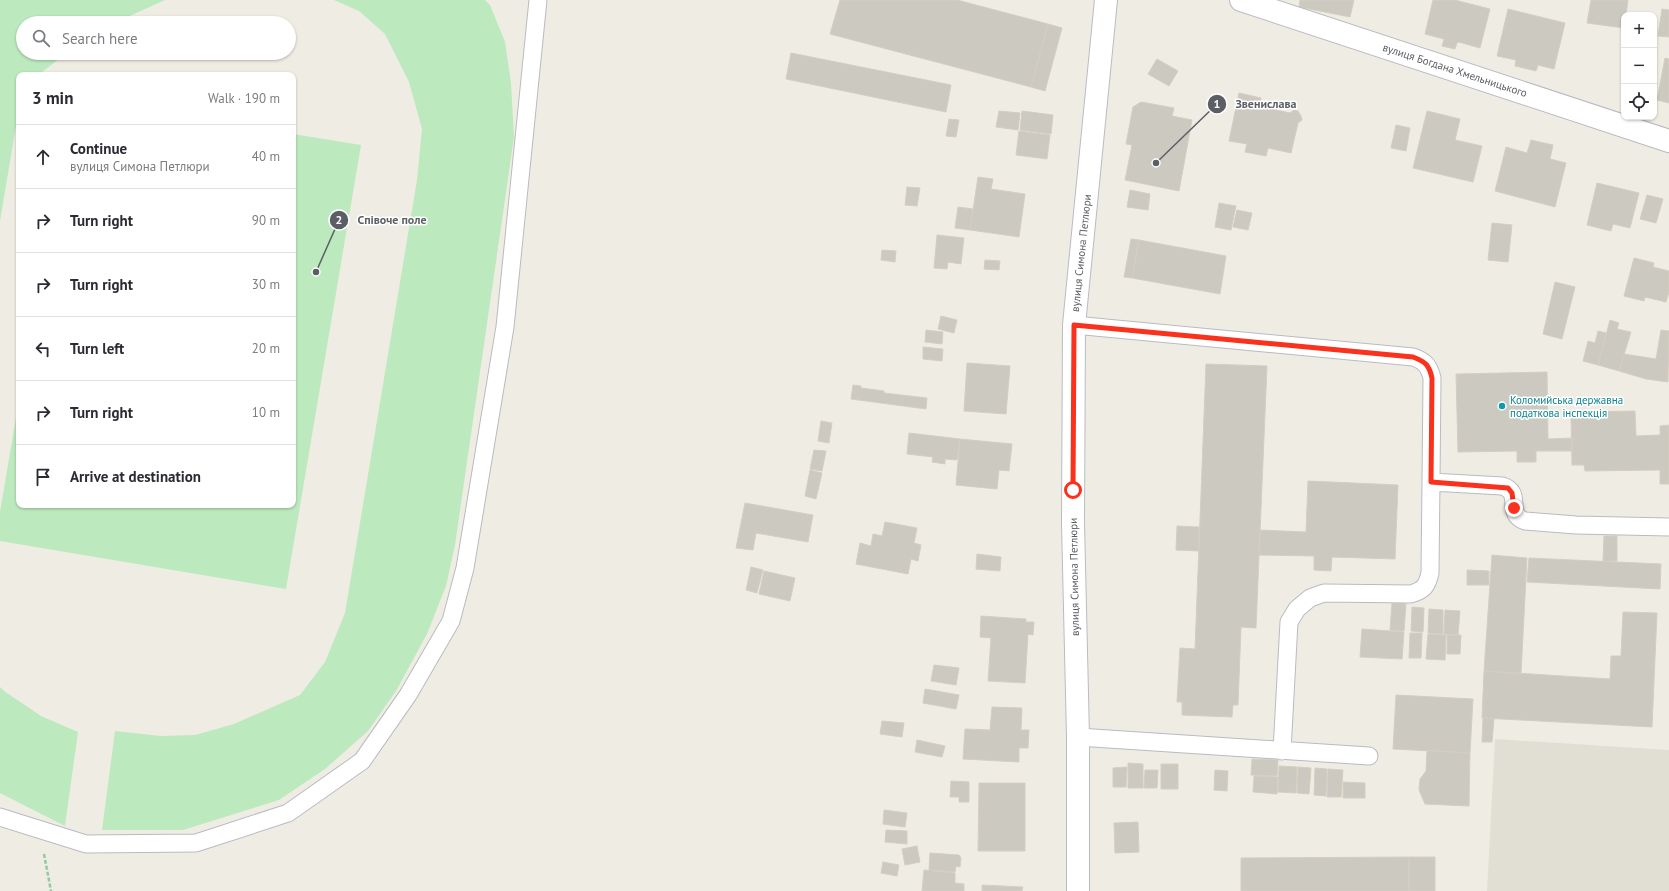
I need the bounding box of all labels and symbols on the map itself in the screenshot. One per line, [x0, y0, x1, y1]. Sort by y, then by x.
street label: вулиця Богдана Хмельницького [1381, 40, 1529, 100]
callout: Звенислава [1207, 92, 1304, 116]
text: 1 [1214, 96, 1220, 111]
text: Звенислава [1235, 96, 1297, 111]
street label: вулиця Симона Петлюри [1068, 193, 1094, 313]
callout: Співоче поле [329, 208, 434, 232]
text: 2 [336, 212, 342, 227]
text: Співоче поле [357, 212, 427, 227]
place label: Коломийська державна податкова інспекція [1510, 393, 1623, 420]
marker: Коломийська державна податкова інспекція [1497, 401, 1507, 411]
route start [1064, 481, 1082, 499]
route end [1505, 499, 1523, 517]
street label: вулиця Симона Петлюри [1066, 518, 1082, 636]

